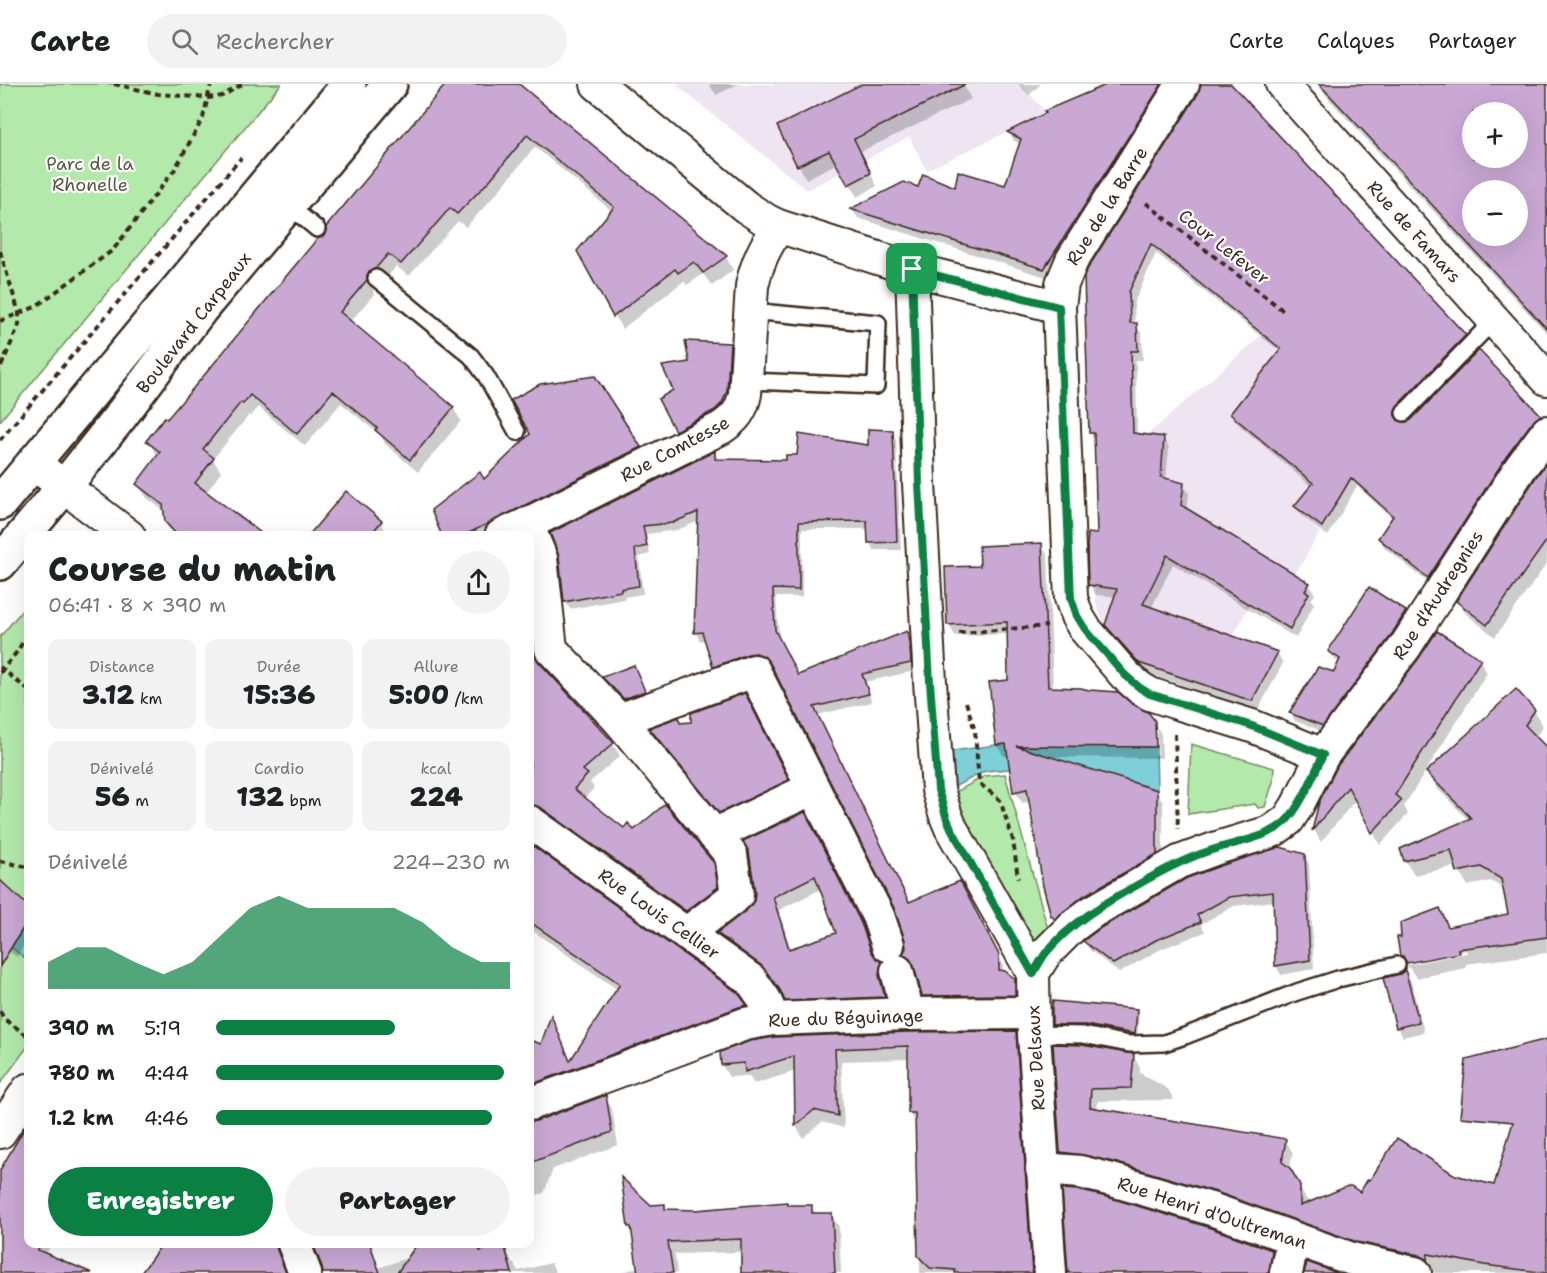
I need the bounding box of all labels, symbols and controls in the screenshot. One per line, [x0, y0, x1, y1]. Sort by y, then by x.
search box [147, 14, 567, 68]
text: Carte [30, 22, 111, 60]
icon: search [168, 25, 201, 58]
text: Rechercher [216, 27, 335, 56]
text: Carte [1229, 27, 1284, 55]
text: Calques [1317, 27, 1395, 55]
text: Partager [1428, 27, 1517, 55]
map controls [1462, 102, 1528, 246]
button: + [1462, 102, 1528, 168]
street label: Rue de la Barre [1061, 142, 1153, 270]
park label: Parc de la Rhonelle [46, 152, 134, 197]
street label: Rue de Famars [1362, 176, 1466, 288]
button: − [1462, 180, 1528, 246]
street label: Cour Lefever [1174, 204, 1274, 290]
pin [886, 243, 937, 294]
street label: Boulevard Carpeaux [131, 247, 257, 399]
icon: arrive [895, 252, 928, 285]
street label: Rue Comtesse [616, 410, 734, 488]
street label: Rue d'Audregnies [1387, 526, 1489, 664]
text: Course du matin [48, 547, 336, 592]
button: share [447, 551, 510, 614]
text: 06:41 · 8 × 390 m [48, 592, 226, 618]
text: Distance [89, 656, 155, 677]
text: Durée [257, 656, 301, 677]
text: Allure [413, 656, 459, 677]
text: 3.12 [82, 677, 134, 712]
text: 15:36 [243, 677, 315, 712]
text: 5:00 [389, 677, 449, 712]
text: km [134, 688, 162, 709]
text: /km [449, 688, 483, 709]
text: Dénivelé [90, 758, 154, 779]
text: Cardio [254, 758, 304, 779]
text: kcal [420, 758, 452, 779]
text: 56 [95, 779, 130, 814]
text: 132 [236, 779, 284, 814]
text: 224 [409, 779, 463, 814]
text: m [130, 790, 149, 811]
text: bpm [284, 790, 322, 811]
text: Dénivelé [48, 849, 128, 875]
text: 224–230 m [392, 849, 510, 875]
street label: Rue Louis Cellier [593, 863, 725, 965]
street label: Rue du Béguinage [768, 1003, 924, 1033]
street label: Rue Delsaux [1021, 1005, 1051, 1111]
text: 390 m [48, 1015, 114, 1041]
text: 5:19 [144, 1015, 181, 1041]
text: 780 m [48, 1060, 115, 1086]
text: 4:44 [144, 1060, 189, 1086]
text: 1.2 km [48, 1105, 114, 1131]
text: 4:46 [144, 1105, 189, 1131]
button: Enregistrer [48, 1167, 273, 1236]
button: Partager [285, 1167, 510, 1236]
street label: Rue Henri d'Oultreman [1114, 1171, 1310, 1255]

